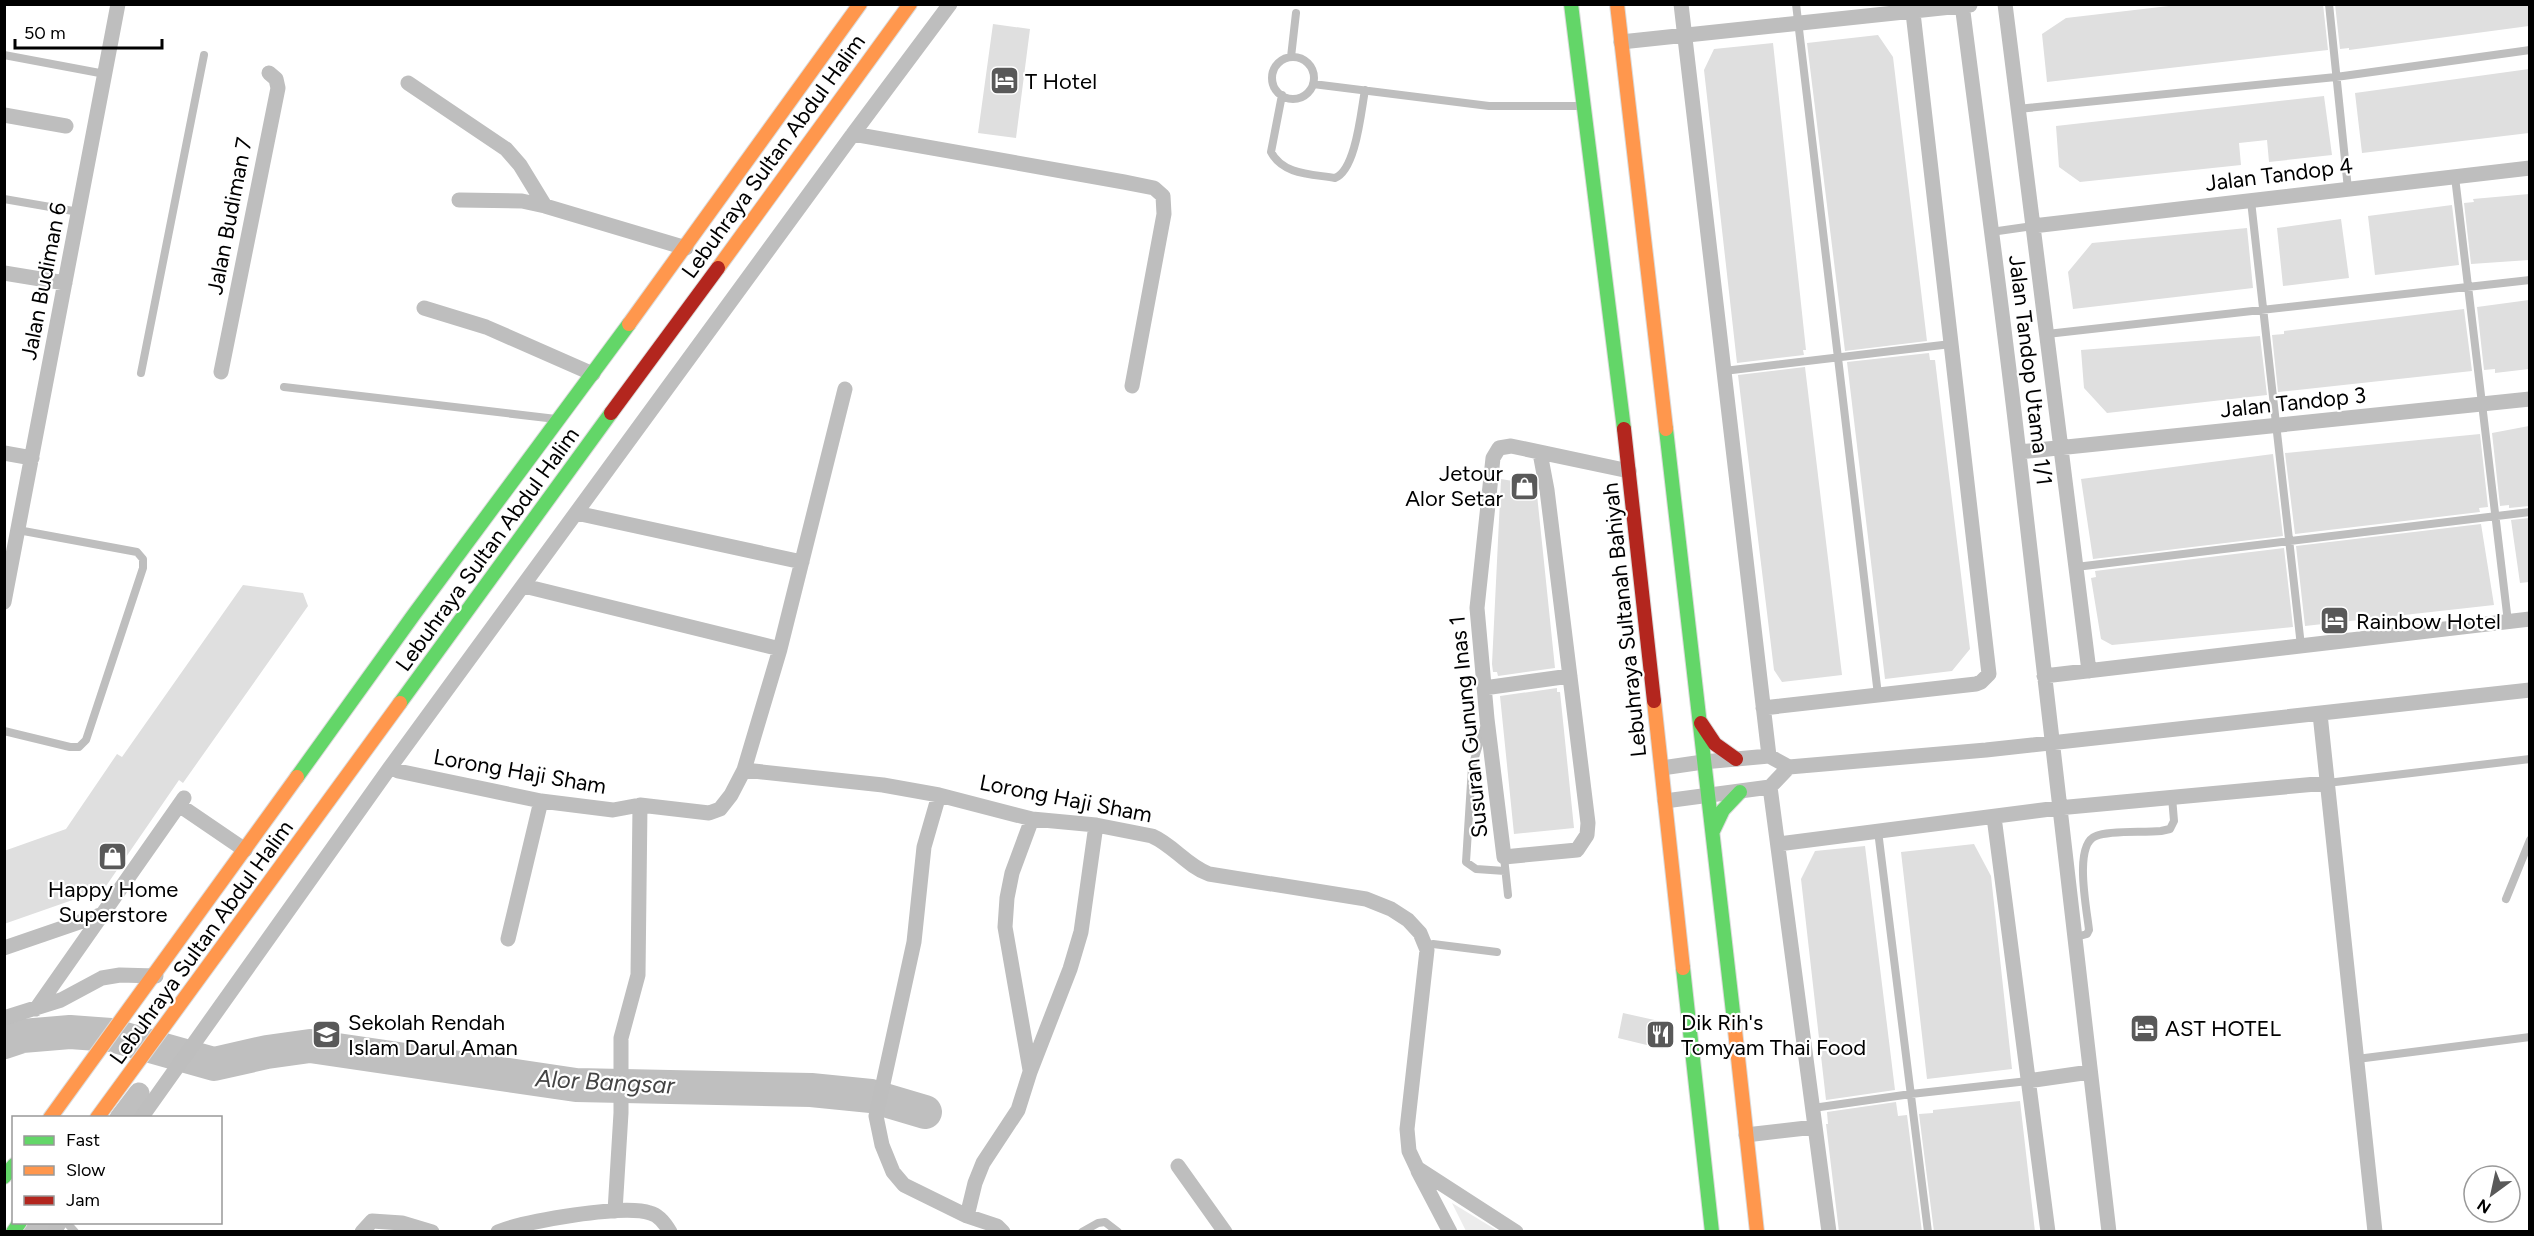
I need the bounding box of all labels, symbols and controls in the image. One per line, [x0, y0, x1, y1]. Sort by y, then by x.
scale bar [15, 12, 162, 50]
text: 50 m [24, 22, 66, 44]
street label: Lebuhraya Sultan Abdul Halim [676, 29, 871, 283]
hotel icon: T Hotel [988, 65, 1020, 97]
place label: T Hotel [1025, 68, 1097, 95]
street label: Jalan Budiman 7 [201, 135, 258, 297]
street label: Jalan Tandop 4 [2204, 152, 2354, 197]
street label: Jalan Budiman 6 [15, 200, 72, 362]
street label: Jalan Tandop Utama 1/1 [2003, 253, 2058, 487]
street label: Jalan Tandop 3 [2219, 381, 2367, 424]
street label: Lebuhraya Sultan Abdul Halim [390, 422, 585, 676]
place label: Jetour Alor Setar [1405, 460, 1504, 512]
shop icon: Jetour Alor Setar [1508, 470, 1540, 502]
street label: Lebuhraya Sultanah Bahiyah [1597, 482, 1652, 758]
hotel icon: Rainbow Hotel [2319, 605, 2351, 637]
place label: Rainbow Hotel [2356, 608, 2501, 635]
street label: Susuran Gunung Inas 1 [1443, 615, 1494, 839]
street label: Lorong Haji Sham [431, 743, 608, 800]
street label: Lorong Haji Sham [977, 769, 1154, 828]
street label: Lebuhraya Sultan Abdul Halim [104, 815, 299, 1069]
shop icon: Happy Home Superstore [97, 841, 129, 873]
place label: Happy Home Superstore [48, 876, 178, 928]
place label: Sekolah Rendah Islam Darul Aman [348, 1009, 518, 1061]
place label: Dik Rih's Tomyam Thai Food [1681, 1009, 1866, 1061]
hotel icon: AST HOTEL [2128, 1012, 2160, 1044]
place label: AST HOTEL [2165, 1015, 2282, 1042]
school or university icon: Sekolah Rendah Islam Darul Aman [311, 1019, 343, 1051]
restaurant icon: Dik Rih's Tomyam Thai Food [1644, 1019, 1676, 1051]
water label: Alor Bangsar [534, 1063, 676, 1100]
legend [12, 1116, 222, 1224]
text: Fast [66, 1129, 100, 1151]
text: Slow [66, 1159, 105, 1181]
north arrow [2462, 1164, 2522, 1224]
text: Jam [66, 1189, 100, 1211]
text: N [2474, 1195, 2494, 1217]

